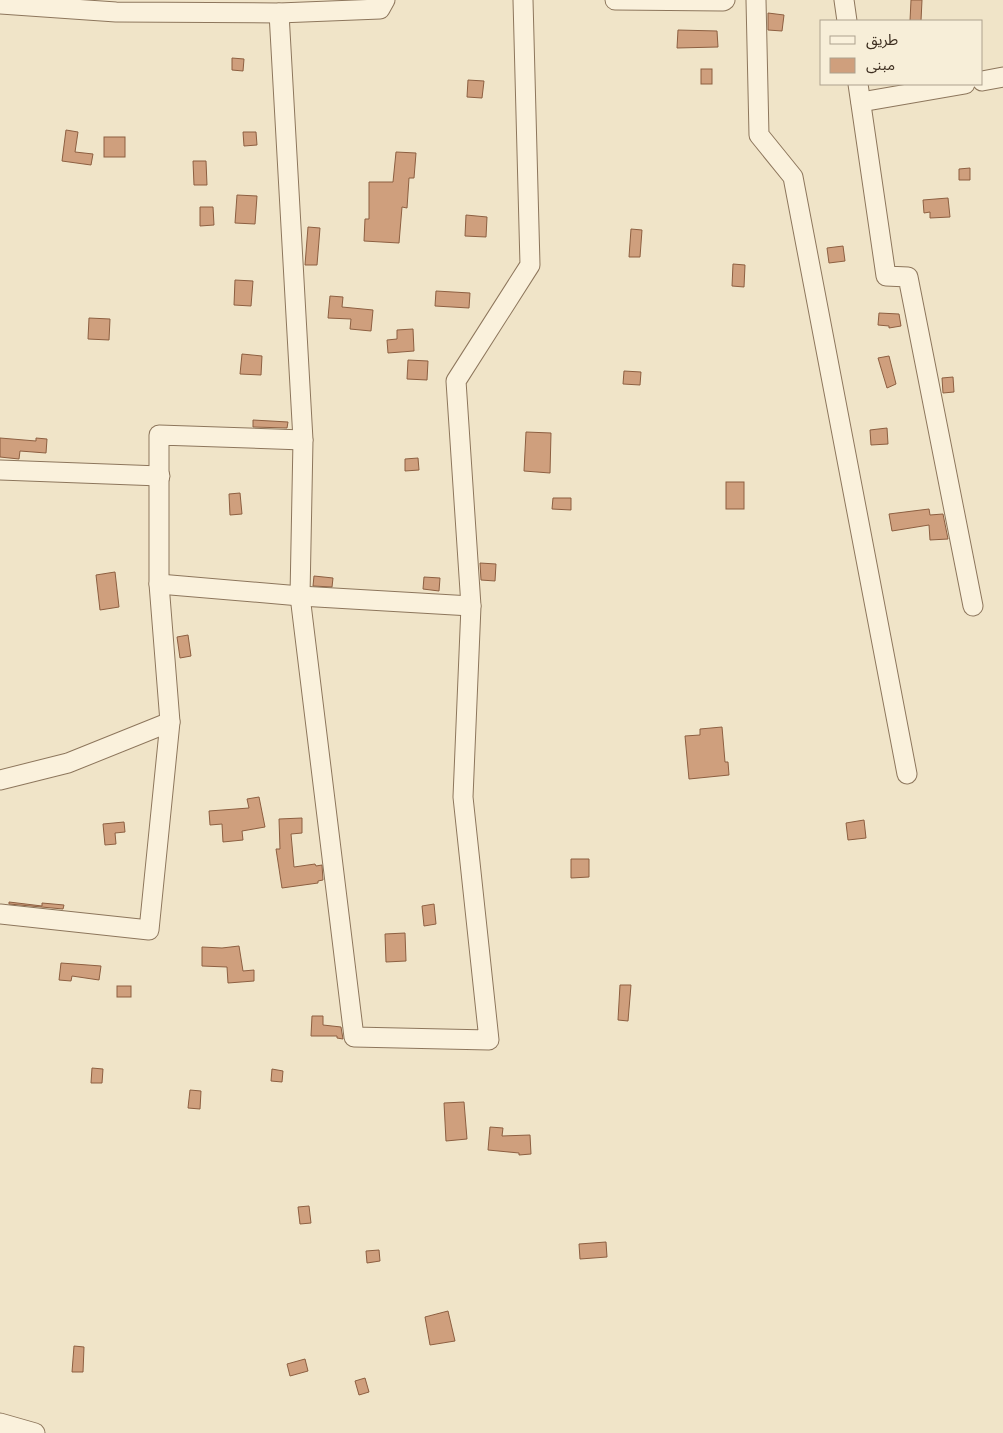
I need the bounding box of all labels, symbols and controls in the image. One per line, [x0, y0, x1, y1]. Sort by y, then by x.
legend [820, 20, 983, 85]
text: طريق [866, 32, 898, 50]
text: مبنى [866, 57, 895, 74]

